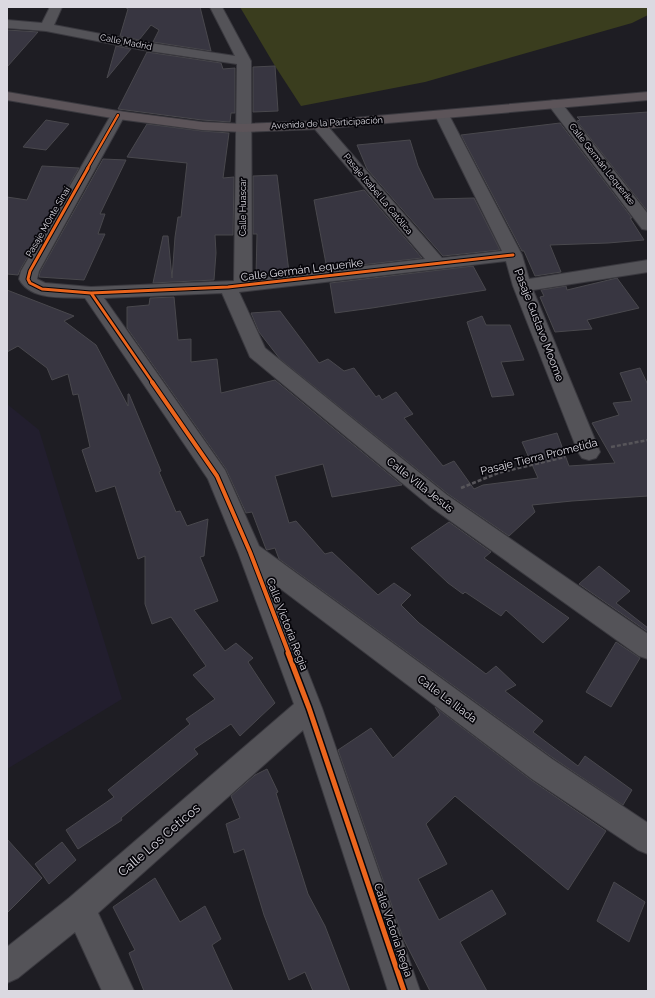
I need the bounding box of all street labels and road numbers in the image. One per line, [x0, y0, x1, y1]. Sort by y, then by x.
street label: Calle Madrid [99, 32, 153, 52]
street label: Avenida de la Participación [271, 115, 383, 131]
street label: Calle Germán Lequerike [567, 121, 637, 207]
street label: Pasaje Isabel La Católica [341, 152, 415, 236]
street label: Calle Huascar [238, 177, 248, 236]
street label: Pasaje MOnte Sinaí [24, 185, 72, 259]
street label: Calle Germán Lequerike [240, 256, 364, 284]
street label: Pasaje Gustavo Moome [512, 267, 567, 384]
street label: Pasaje Tierra Prometida [479, 436, 599, 478]
street label: Calle Villa Jesús [384, 455, 456, 515]
street label: Calle Victoria Regia [263, 576, 311, 672]
street label: Calle La Iliada [415, 672, 479, 726]
street label: Calle Los Ceticos [115, 800, 203, 880]
street label: Calle Victoria Regia [371, 881, 415, 979]

